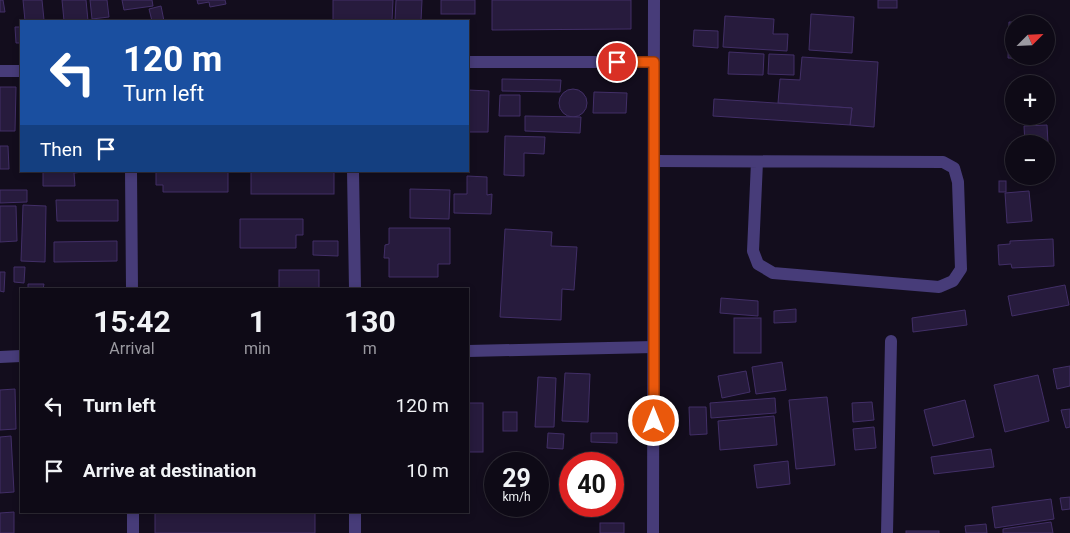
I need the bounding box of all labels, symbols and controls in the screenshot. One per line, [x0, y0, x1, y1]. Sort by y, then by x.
north arrow [1005, 15, 1055, 65]
map controls [1005, 15, 1055, 185]
text: 120 m [123, 39, 222, 80]
icon: left [40, 40, 105, 105]
pin [596, 41, 638, 83]
icon: arrive [603, 48, 631, 76]
button: + [1005, 75, 1055, 125]
text: Turn left [123, 81, 204, 106]
icon: arrive [92, 135, 120, 163]
button: − [1005, 135, 1055, 185]
text: Then [40, 138, 82, 161]
text: 15:42 [93, 304, 171, 339]
text: 1 [249, 304, 266, 339]
text: 130 [344, 304, 396, 339]
text: Arrival [109, 339, 155, 358]
text: min [244, 339, 271, 358]
text: m [363, 339, 377, 358]
icon: left [40, 392, 68, 420]
text: Turn left [83, 394, 156, 417]
text: 120 m [396, 394, 449, 417]
position arrow [627, 394, 679, 446]
speed limit sign: 40 [559, 452, 624, 517]
icon: arrive [40, 457, 68, 485]
text: Arrive at destination [83, 459, 256, 482]
text: 10 m [406, 459, 449, 482]
text: 29 [502, 464, 531, 493]
text: km/h [502, 490, 531, 504]

